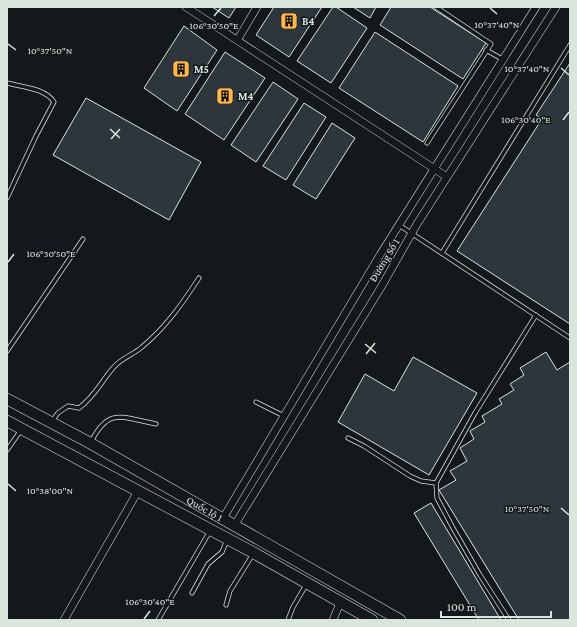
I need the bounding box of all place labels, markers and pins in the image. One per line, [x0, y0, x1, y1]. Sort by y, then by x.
building icon: B4 [279, 11, 299, 31]
place label: B4 [302, 15, 314, 27]
building icon: M5 [171, 59, 191, 79]
place label: M5 [194, 63, 209, 75]
building icon: M4 [215, 86, 235, 106]
place label: M4 [238, 90, 254, 102]

